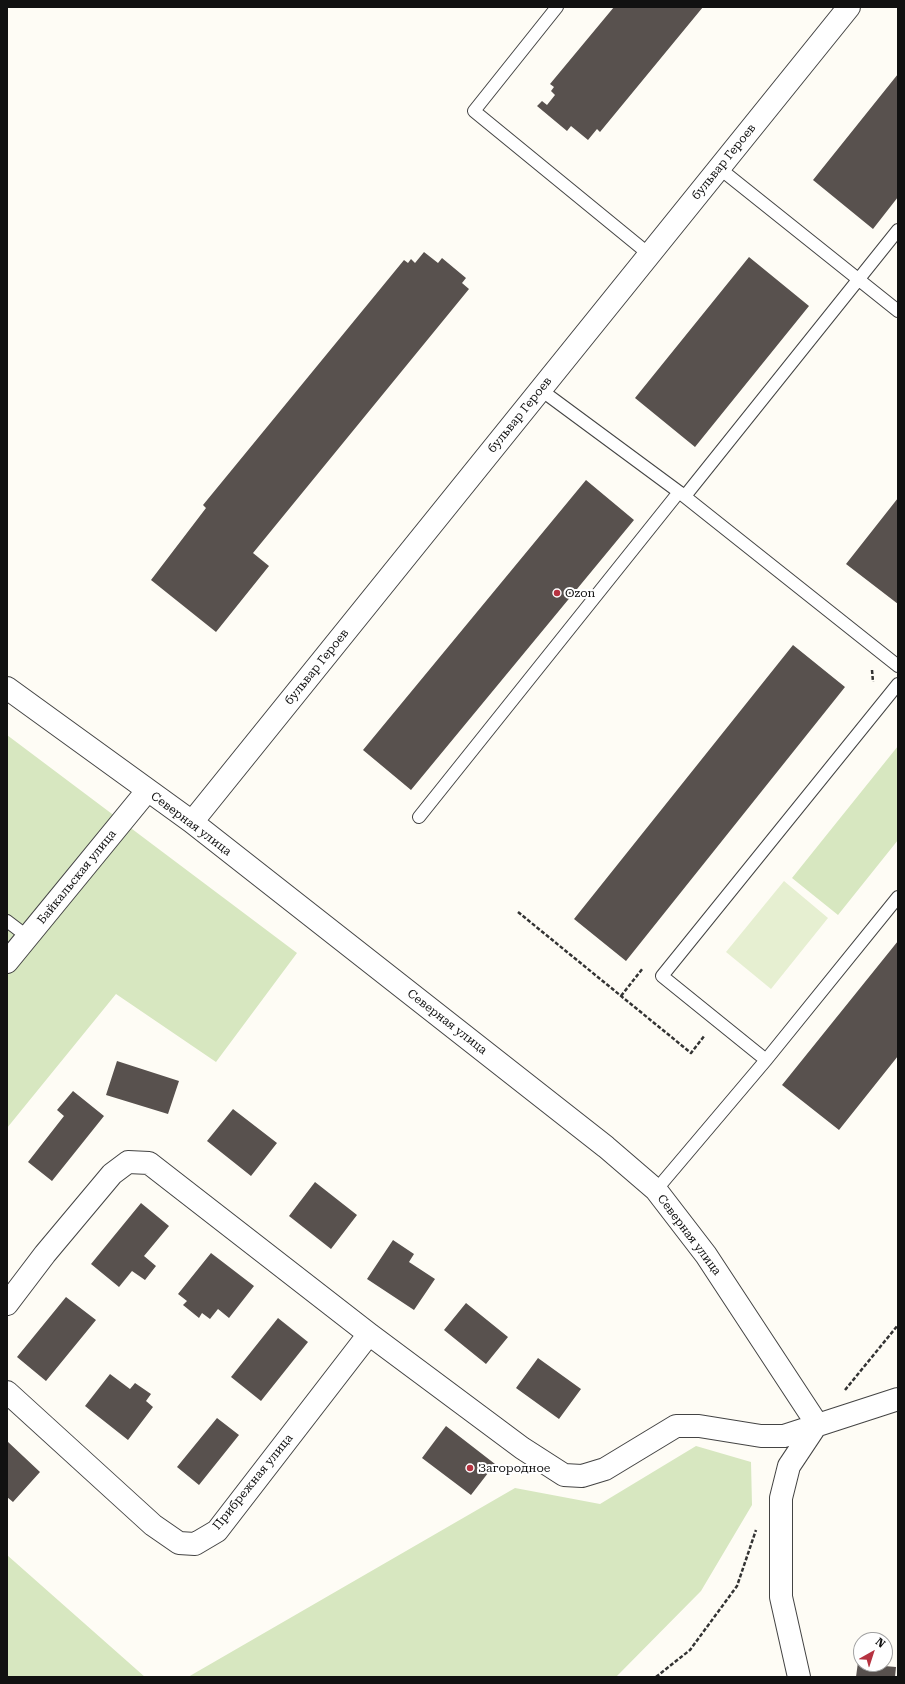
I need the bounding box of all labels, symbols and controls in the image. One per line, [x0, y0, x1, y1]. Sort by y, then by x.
street label: бульвар Героев [689, 121, 759, 203]
street label: бульвар Героев [485, 374, 555, 456]
place label: Ozon [565, 586, 595, 600]
marker: Ozon [552, 588, 562, 598]
street label: бульвар Героев [282, 626, 352, 708]
street label: Северная улица [148, 789, 234, 859]
street label: Байкальская улица [35, 827, 119, 927]
street label: Северная улица [404, 986, 490, 1058]
street label: Северная улица [654, 1192, 724, 1278]
street label: Прибрежная улица [210, 1431, 296, 1533]
place label: Загородное [478, 1461, 550, 1475]
marker: Загородное [465, 1463, 475, 1473]
north arrow [853, 1632, 893, 1672]
text: N [873, 1635, 888, 1651]

